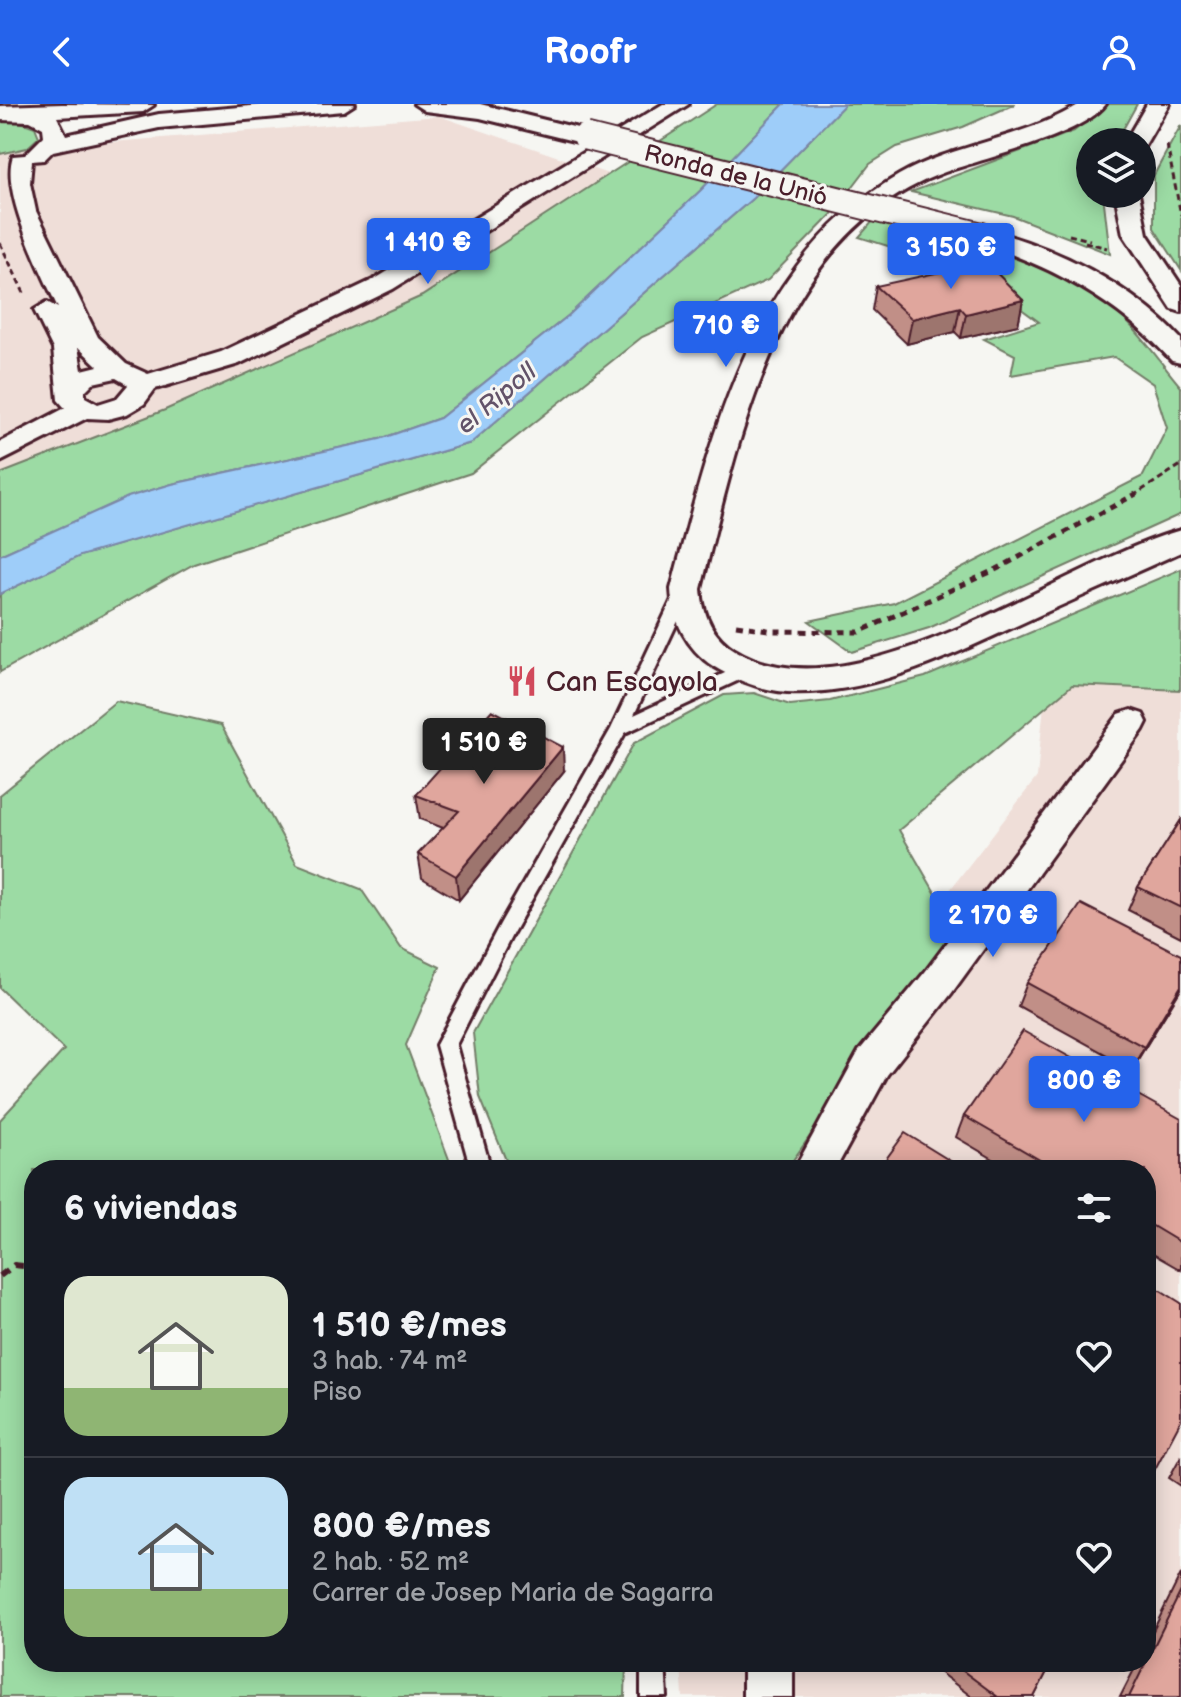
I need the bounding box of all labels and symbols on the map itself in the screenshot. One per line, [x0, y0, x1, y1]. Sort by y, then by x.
street label: Ronda de la Unió [641, 139, 831, 212]
pin: 1 410 € [354, 218, 502, 286]
pin: 3 150 € [877, 223, 1025, 291]
pin: 710 € [670, 301, 782, 369]
water label: el Ripoll [451, 356, 544, 441]
restaurant icon: Can Escayola [505, 664, 539, 698]
place label: Can Escayola [546, 666, 718, 699]
pin: 1 510 € [410, 718, 558, 786]
pin: 2 170 € [919, 891, 1067, 959]
pin: 800 € [1028, 1056, 1140, 1124]

